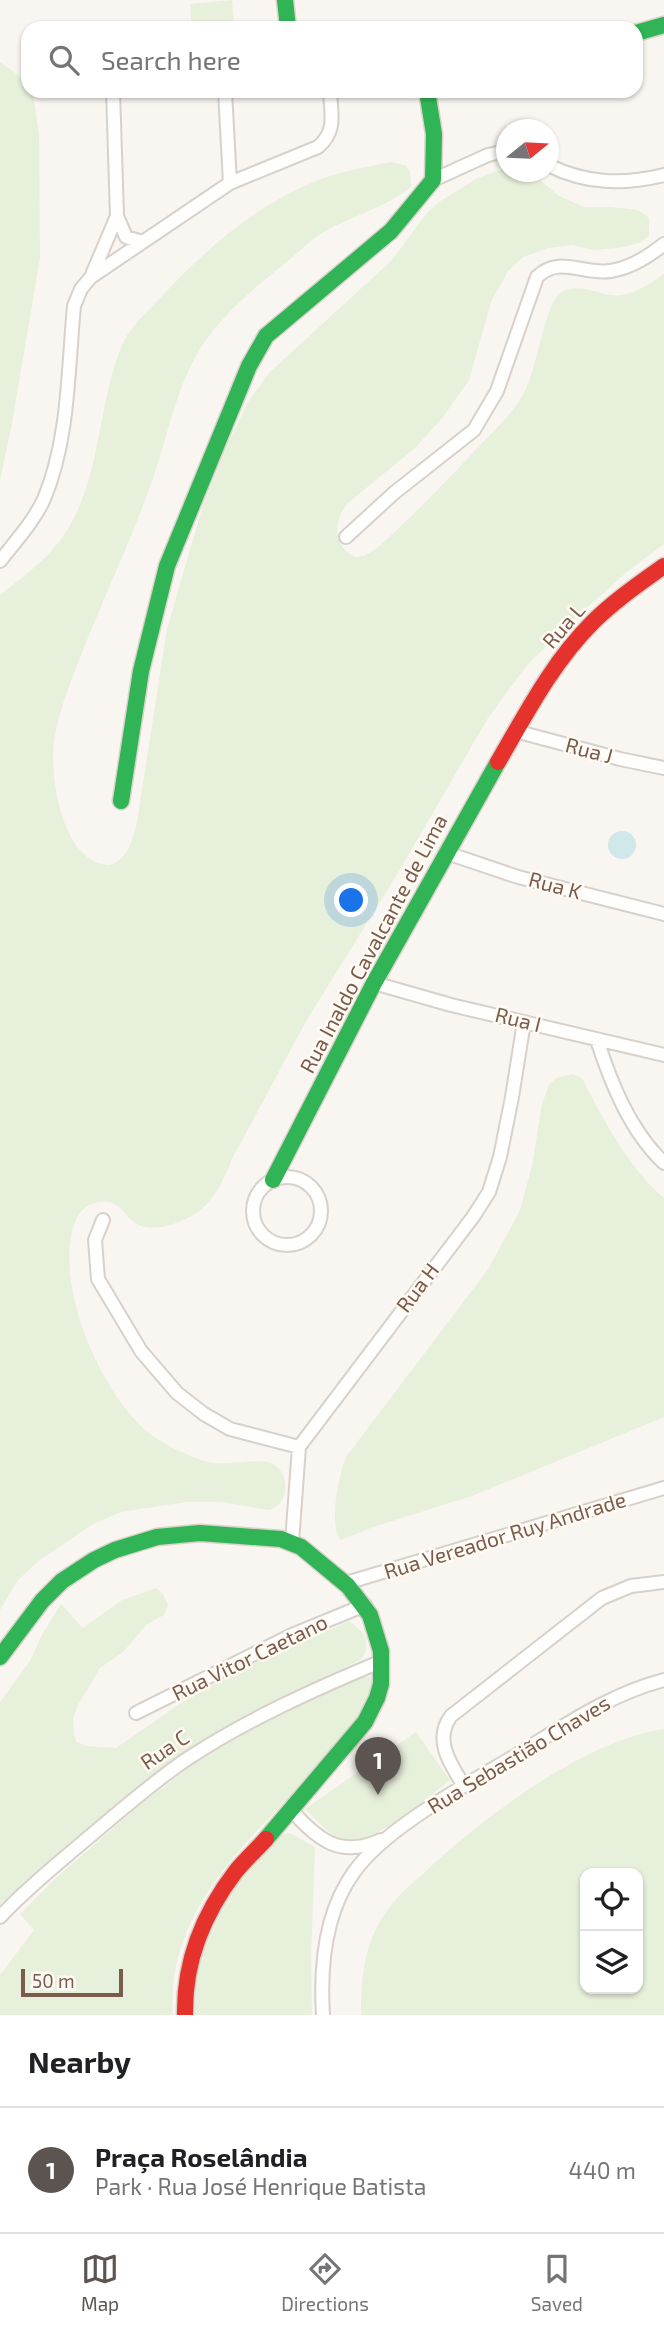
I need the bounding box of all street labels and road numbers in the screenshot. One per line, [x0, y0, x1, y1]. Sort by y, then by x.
street label: Rua L [536, 597, 589, 653]
street label: Rua J [563, 731, 616, 768]
street label: Rua Inaldo Cavalcante de Lima [294, 810, 452, 1077]
street label: Rua K [526, 866, 585, 904]
street label: Rua I [493, 1001, 544, 1036]
street label: Rua H [390, 1258, 443, 1317]
street label: Rua Vereador Ruy Andrade [380, 1486, 629, 1583]
street label: Rua Vitor Caetano [168, 1608, 331, 1705]
street label: Rua Sebastião Chaves [422, 1689, 614, 1818]
street label: Rua C [135, 1724, 193, 1774]

